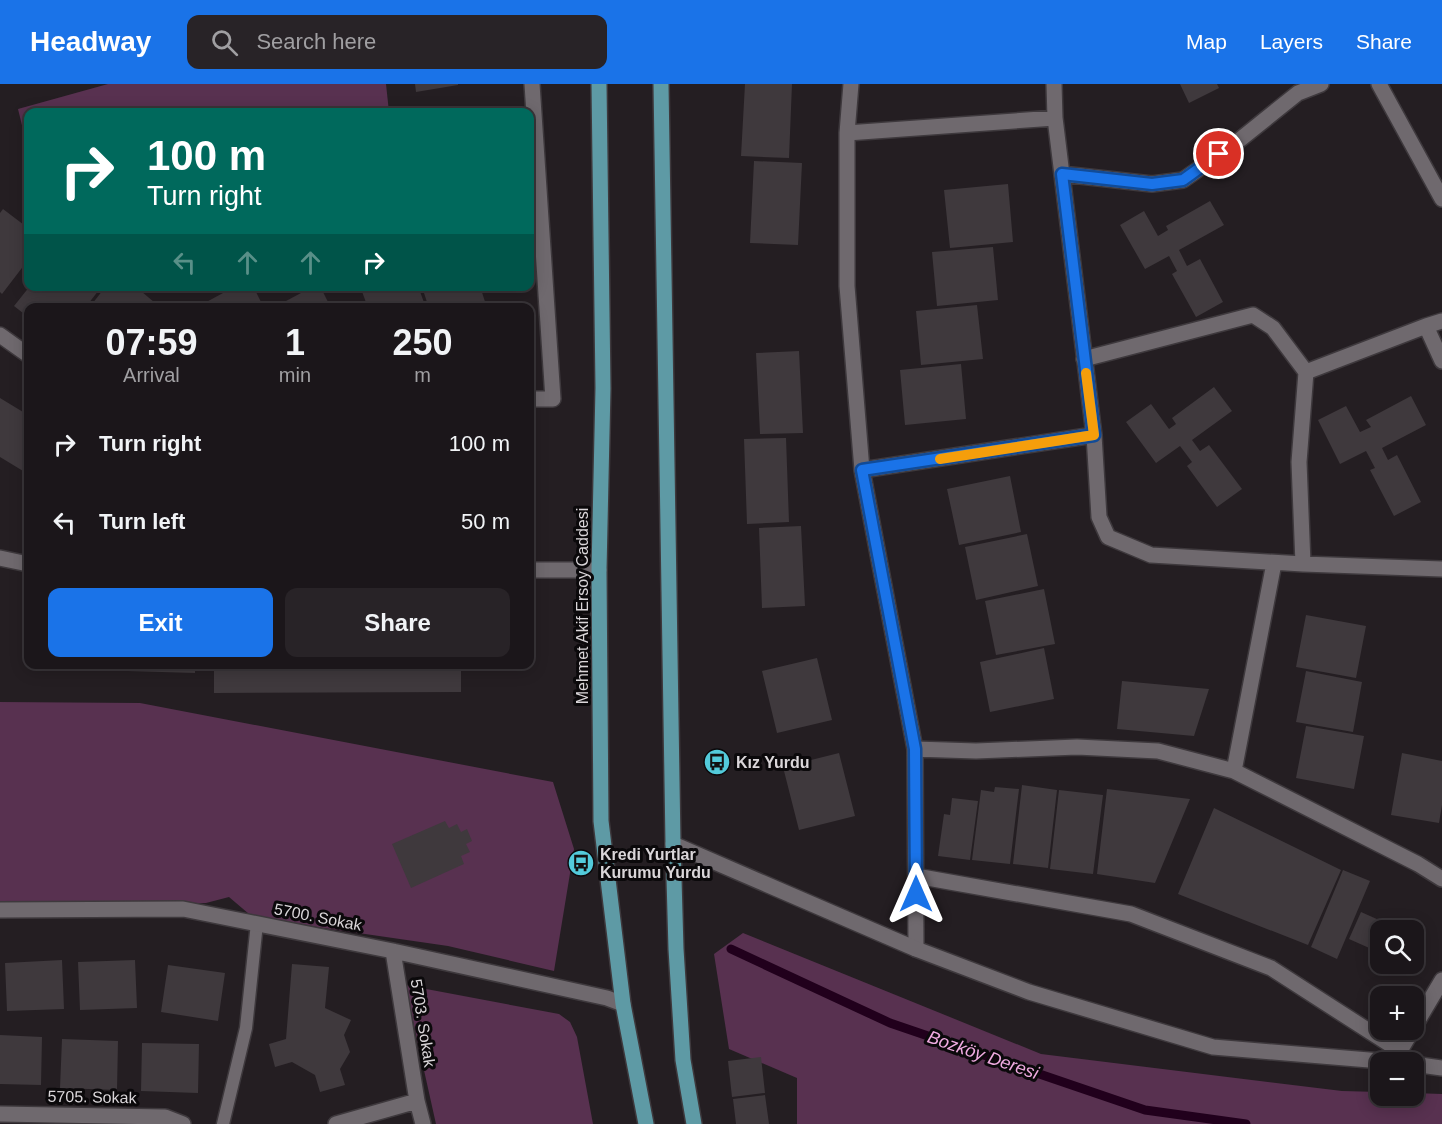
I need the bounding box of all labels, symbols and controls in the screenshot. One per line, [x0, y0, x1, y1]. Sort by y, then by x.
search box [187, 15, 607, 69]
text: Headway [30, 26, 151, 57]
icon: search [208, 26, 241, 59]
text: Search here [256, 29, 376, 54]
text: Map [1186, 30, 1227, 53]
text: Layers [1260, 30, 1323, 53]
text: Share [1356, 30, 1412, 53]
pin [1193, 128, 1244, 179]
icon: right [48, 132, 126, 210]
text: 100 m [147, 132, 266, 179]
icon: arrive [1202, 137, 1235, 170]
text: Turn right [147, 181, 262, 211]
icon: left [168, 246, 201, 279]
icon: ahead [231, 246, 264, 279]
icon: ahead [294, 246, 327, 279]
icon: right [357, 246, 390, 279]
text: 07:59 [105, 322, 197, 363]
text: 1 [285, 322, 305, 363]
text: 250 [392, 322, 453, 363]
text: Arrival [123, 364, 180, 386]
text: min [279, 364, 311, 386]
text: m [414, 364, 431, 386]
icon: right [48, 428, 81, 461]
text: Turn right [99, 431, 201, 456]
text: 100 m [449, 431, 510, 456]
icon: left [48, 506, 81, 539]
street label: Mehmet Akif Ersoy Caddesi [574, 508, 591, 704]
text: Turn left [99, 509, 185, 534]
text: 50 m [461, 509, 510, 534]
button: Exit [48, 588, 273, 657]
button: Share [285, 588, 510, 657]
bus stop icon: Kız Yurdu [702, 747, 732, 777]
place label: Kız Yurdu [736, 754, 810, 771]
place label: Kredi Yurtlar Kurumu Yurdu [600, 846, 711, 881]
bus stop icon: Kredi Yurtlar Kurumu Yurdu [566, 848, 596, 878]
position arrow [884, 862, 948, 926]
street label: 5700. Sokak [273, 900, 364, 934]
map controls [1370, 920, 1424, 1106]
button: search [1370, 920, 1424, 974]
street label: 5703. Sokak [408, 978, 439, 1069]
button: + [1370, 986, 1424, 1040]
water label: Bozköy Deresi [925, 1027, 1042, 1084]
button: − [1370, 1052, 1424, 1106]
street label: 5705. Sokak [47, 1088, 138, 1106]

